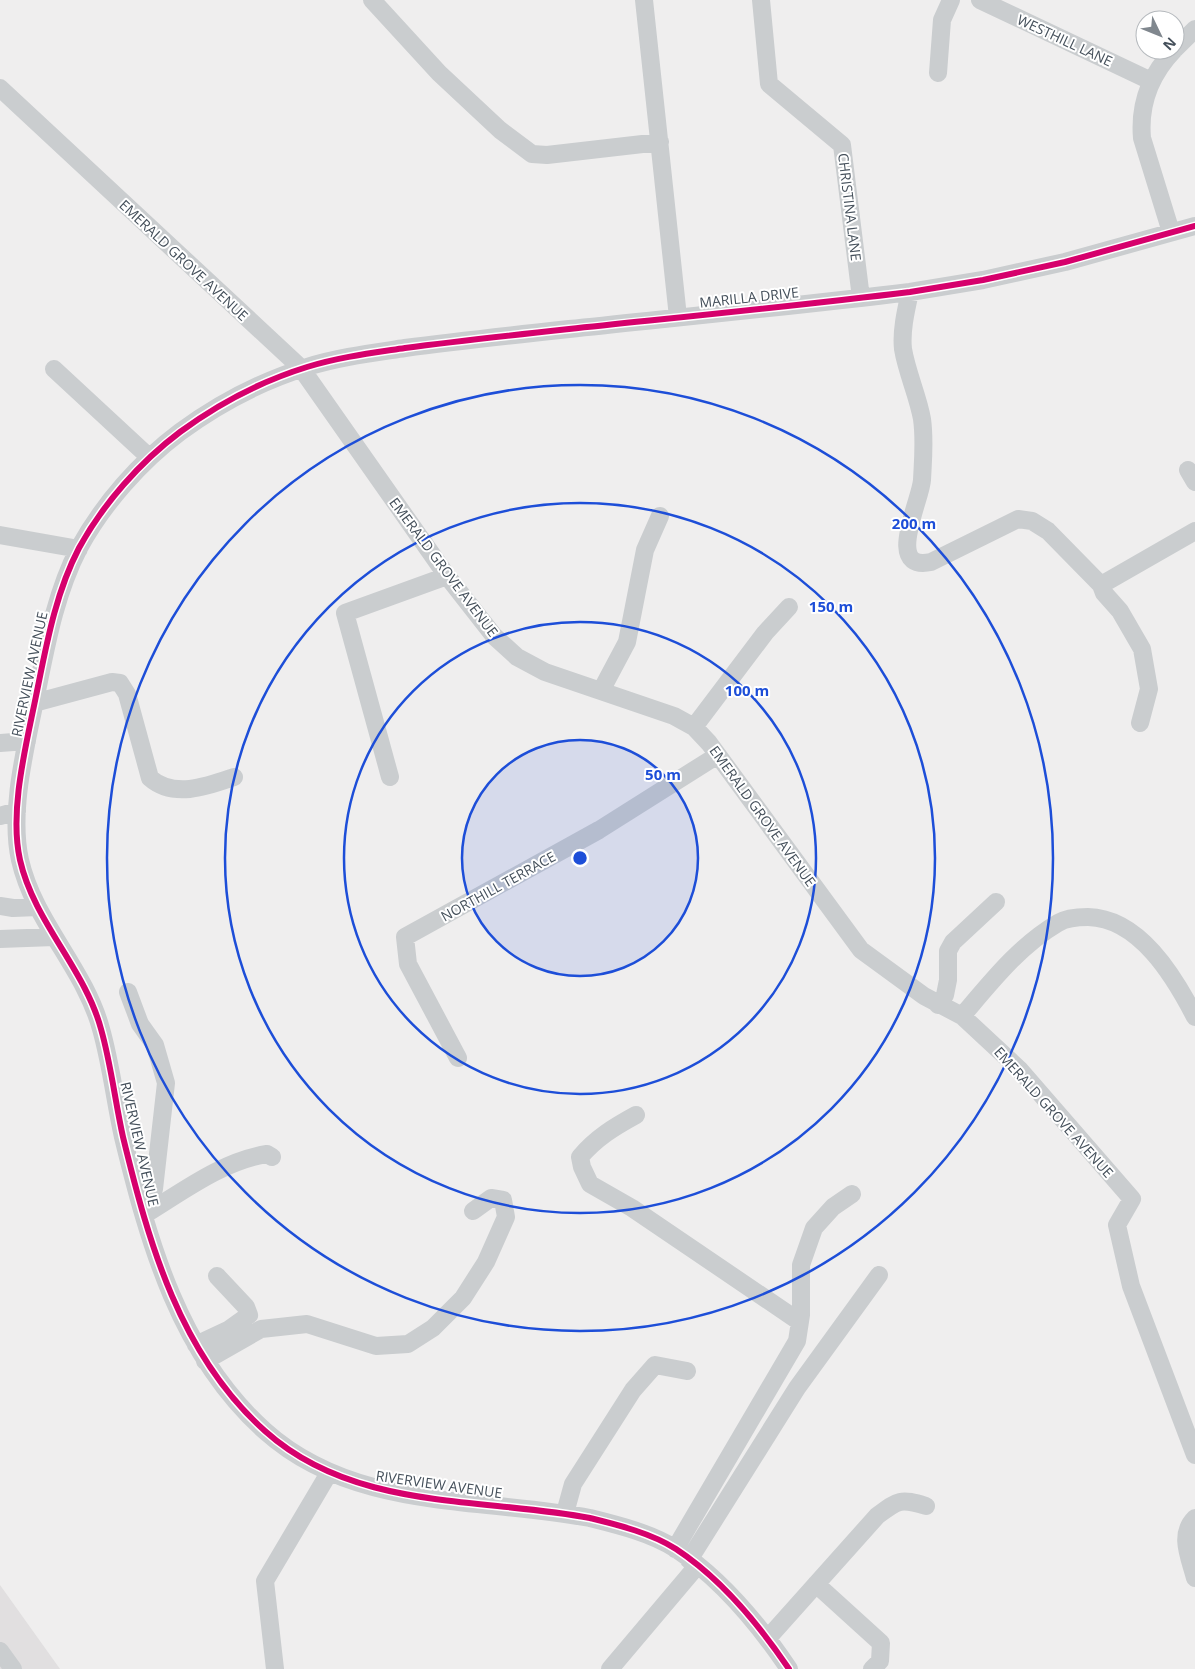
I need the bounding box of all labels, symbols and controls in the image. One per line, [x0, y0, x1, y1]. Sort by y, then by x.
street label: WESTHILL LANE [1014, 10, 1116, 70]
north arrow [1135, 10, 1185, 60]
text: N [1159, 34, 1181, 55]
street label: CHRISTINA LANE [834, 152, 866, 262]
street label: EMERALD GROVE AVENUE [115, 195, 253, 325]
street label: MARILLA DRIVE [698, 282, 800, 312]
street label: EMERALD GROVE AVENUE [385, 494, 503, 640]
text: 200 m [892, 513, 936, 533]
text: 150 m [809, 596, 853, 616]
street label: RIVERVIEW AVENUE [6, 610, 52, 738]
text: 100 m [725, 680, 769, 700]
street label: EMERALD GROVE AVENUE [705, 742, 821, 890]
text: 50 m [645, 764, 681, 784]
street label: NORTHILL TERRACE [437, 847, 559, 925]
centre of rings [571, 849, 589, 867]
street label: EMERALD GROVE AVENUE [990, 1043, 1118, 1181]
street label: RIVERVIEW AVENUE [116, 1080, 164, 1208]
street label: RIVERVIEW AVENUE [375, 1466, 503, 1502]

